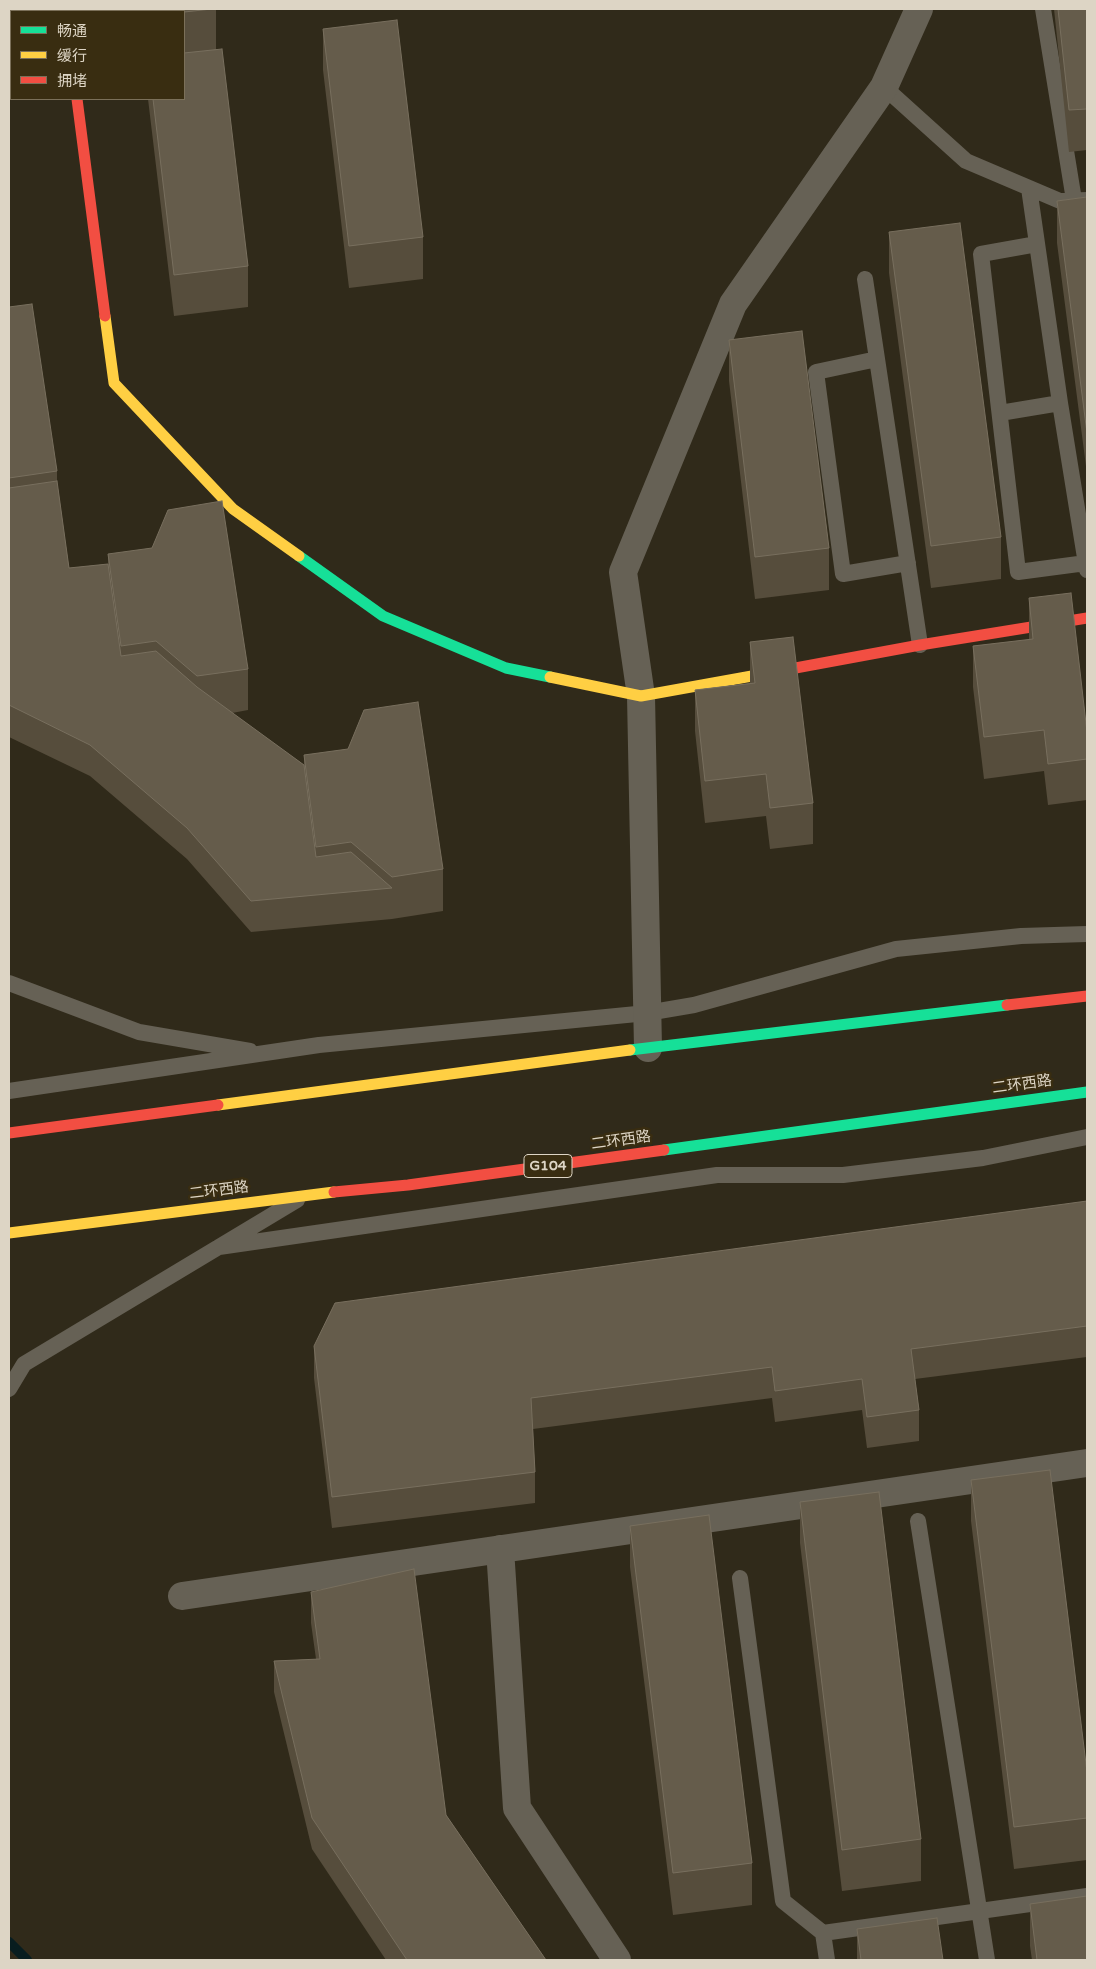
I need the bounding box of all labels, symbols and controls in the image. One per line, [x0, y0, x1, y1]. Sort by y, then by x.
legend [10, 10, 185, 100]
text: 畅通 [57, 22, 87, 40]
text: 缓行 [57, 47, 87, 65]
text: 拥堵 [57, 72, 87, 90]
street label: 二环西路 [991, 1072, 1053, 1098]
street label: 二环西路 [590, 1128, 652, 1154]
road number: G104 [524, 1154, 572, 1178]
street label: 二环西路 [188, 1178, 250, 1204]

